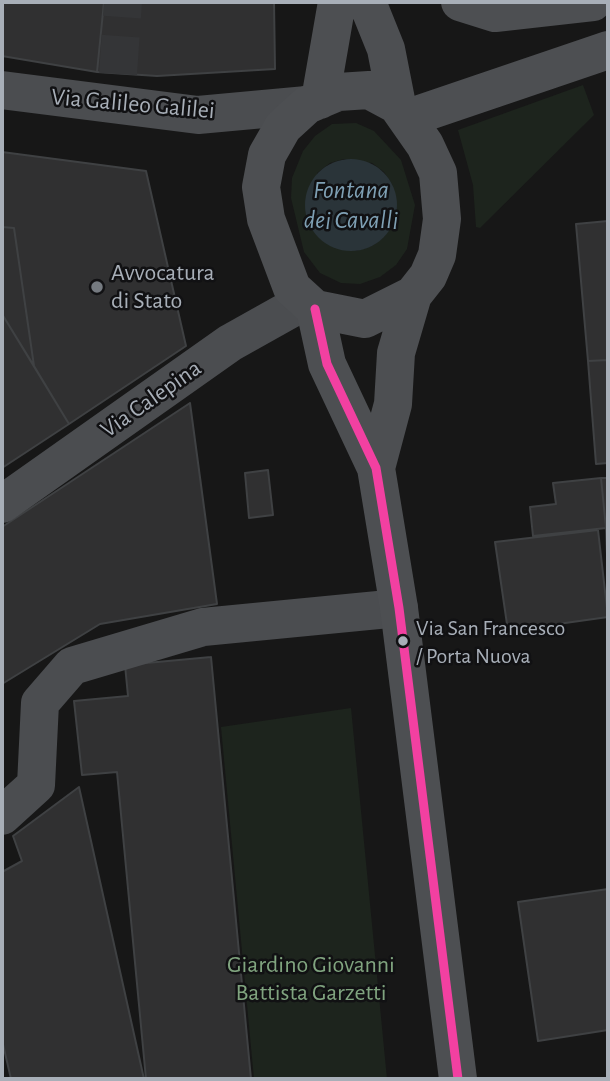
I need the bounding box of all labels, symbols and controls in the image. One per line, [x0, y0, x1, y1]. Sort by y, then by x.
street label: Via Galileo Galilei [50, 83, 216, 125]
water label: Fontana dei Cavalli [304, 174, 398, 235]
place label: Avvocatura di Stato [111, 259, 215, 315]
marker: Avvocatura di Stato [89, 279, 105, 295]
street label: Via Calepina [95, 354, 207, 444]
place label: Via San Francesco / Porta Nuova [416, 615, 565, 666]
marker: Via San Francesco / Porta Nuova [396, 634, 410, 648]
park label: Giardino Giovanni Battista Garzetti [227, 951, 395, 1007]

